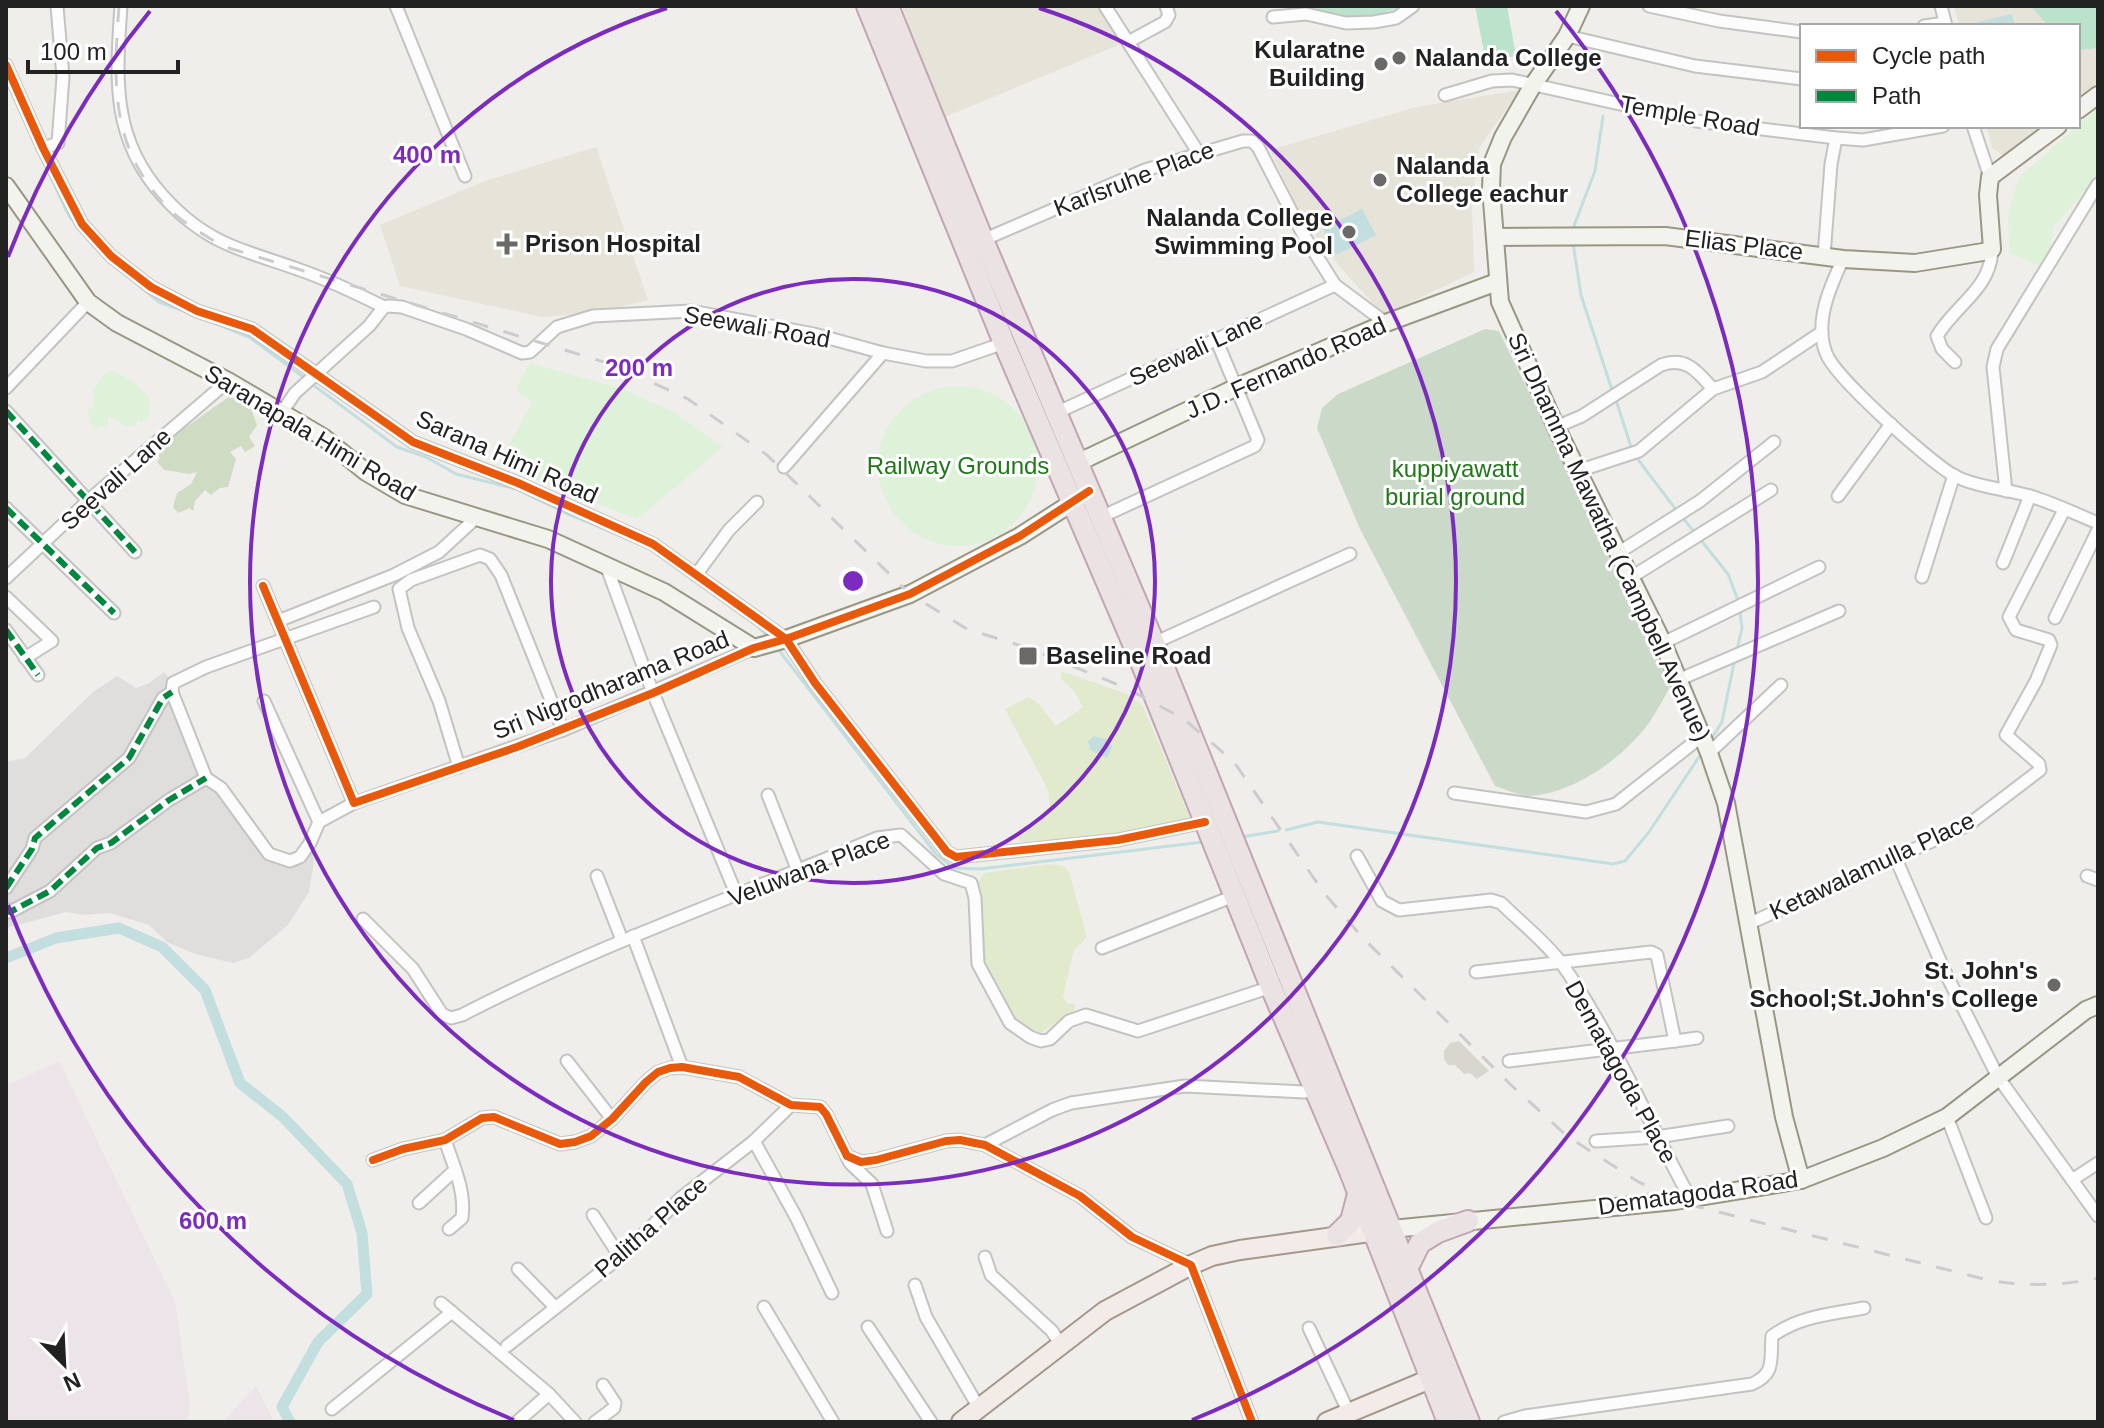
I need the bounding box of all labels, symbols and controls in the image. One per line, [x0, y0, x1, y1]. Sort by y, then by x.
scale bar [28, 24, 178, 74]
legend [1800, 24, 2080, 128]
place label: Kularatne Building [1254, 36, 1365, 91]
text: 100 m [40, 38, 107, 65]
text: Cycle path [1872, 42, 1985, 69]
place label: Nalanda College [1415, 44, 1602, 71]
marker: Nalanda College [1390, 49, 1408, 67]
marker: Kularatne Building [1372, 55, 1390, 73]
text: Path [1872, 82, 1921, 109]
street label: Temple Road [1618, 90, 1762, 141]
street label: Karlsruhe Place [1050, 136, 1218, 221]
text: 400 m [393, 141, 461, 168]
place label: Nalanda College eachur [1396, 152, 1568, 207]
marker: Nalanda College eachur [1371, 171, 1389, 189]
place label: Nalanda College Swimming Pool [1146, 204, 1333, 259]
marker: Nalanda College Swimming Pool [1340, 223, 1358, 241]
street label: Elias Place [1683, 224, 1805, 265]
place label: Prison Hospital [525, 230, 701, 257]
marker: Prison Hospital [496, 233, 518, 255]
street label: Seewali Road [682, 300, 832, 353]
street label: Seewali Lane [1125, 306, 1267, 391]
street label: J.D. Fernando Road [1182, 311, 1390, 424]
street label: Sri Dhamma Mawatha (Campbell Avenue) [1503, 328, 1716, 745]
text: 200 m [605, 354, 673, 381]
street label: Saranapala Himi Road [200, 359, 421, 506]
street label: Sarana Himi Road [412, 404, 602, 509]
street label: Seevali Lane [55, 422, 176, 535]
park label: Railway Grounds [867, 452, 1049, 479]
park label: kuppiyawatt burial ground [1385, 455, 1525, 510]
centre of rings [839, 567, 867, 595]
street label: Sri Nigrodharama Road [489, 625, 733, 744]
place label: Baseline Road [1046, 642, 1211, 669]
marker: Baseline Road [1017, 645, 1039, 667]
street label: Ketawalamulla Place [1765, 806, 1978, 925]
street label: Veluwana Place [724, 825, 893, 912]
place label: St. John's School;St.John's College [1750, 957, 2038, 1012]
street label: Dematagoda Place [1560, 976, 1683, 1168]
marker: St. John's School;St.John's College [2045, 976, 2063, 994]
street label: Dematagoda Road [1596, 1165, 1800, 1220]
street label: Palitha Place [589, 1170, 712, 1283]
text: 600 m [179, 1207, 247, 1234]
north arrow [24, 1324, 104, 1404]
text: N [60, 1367, 84, 1396]

